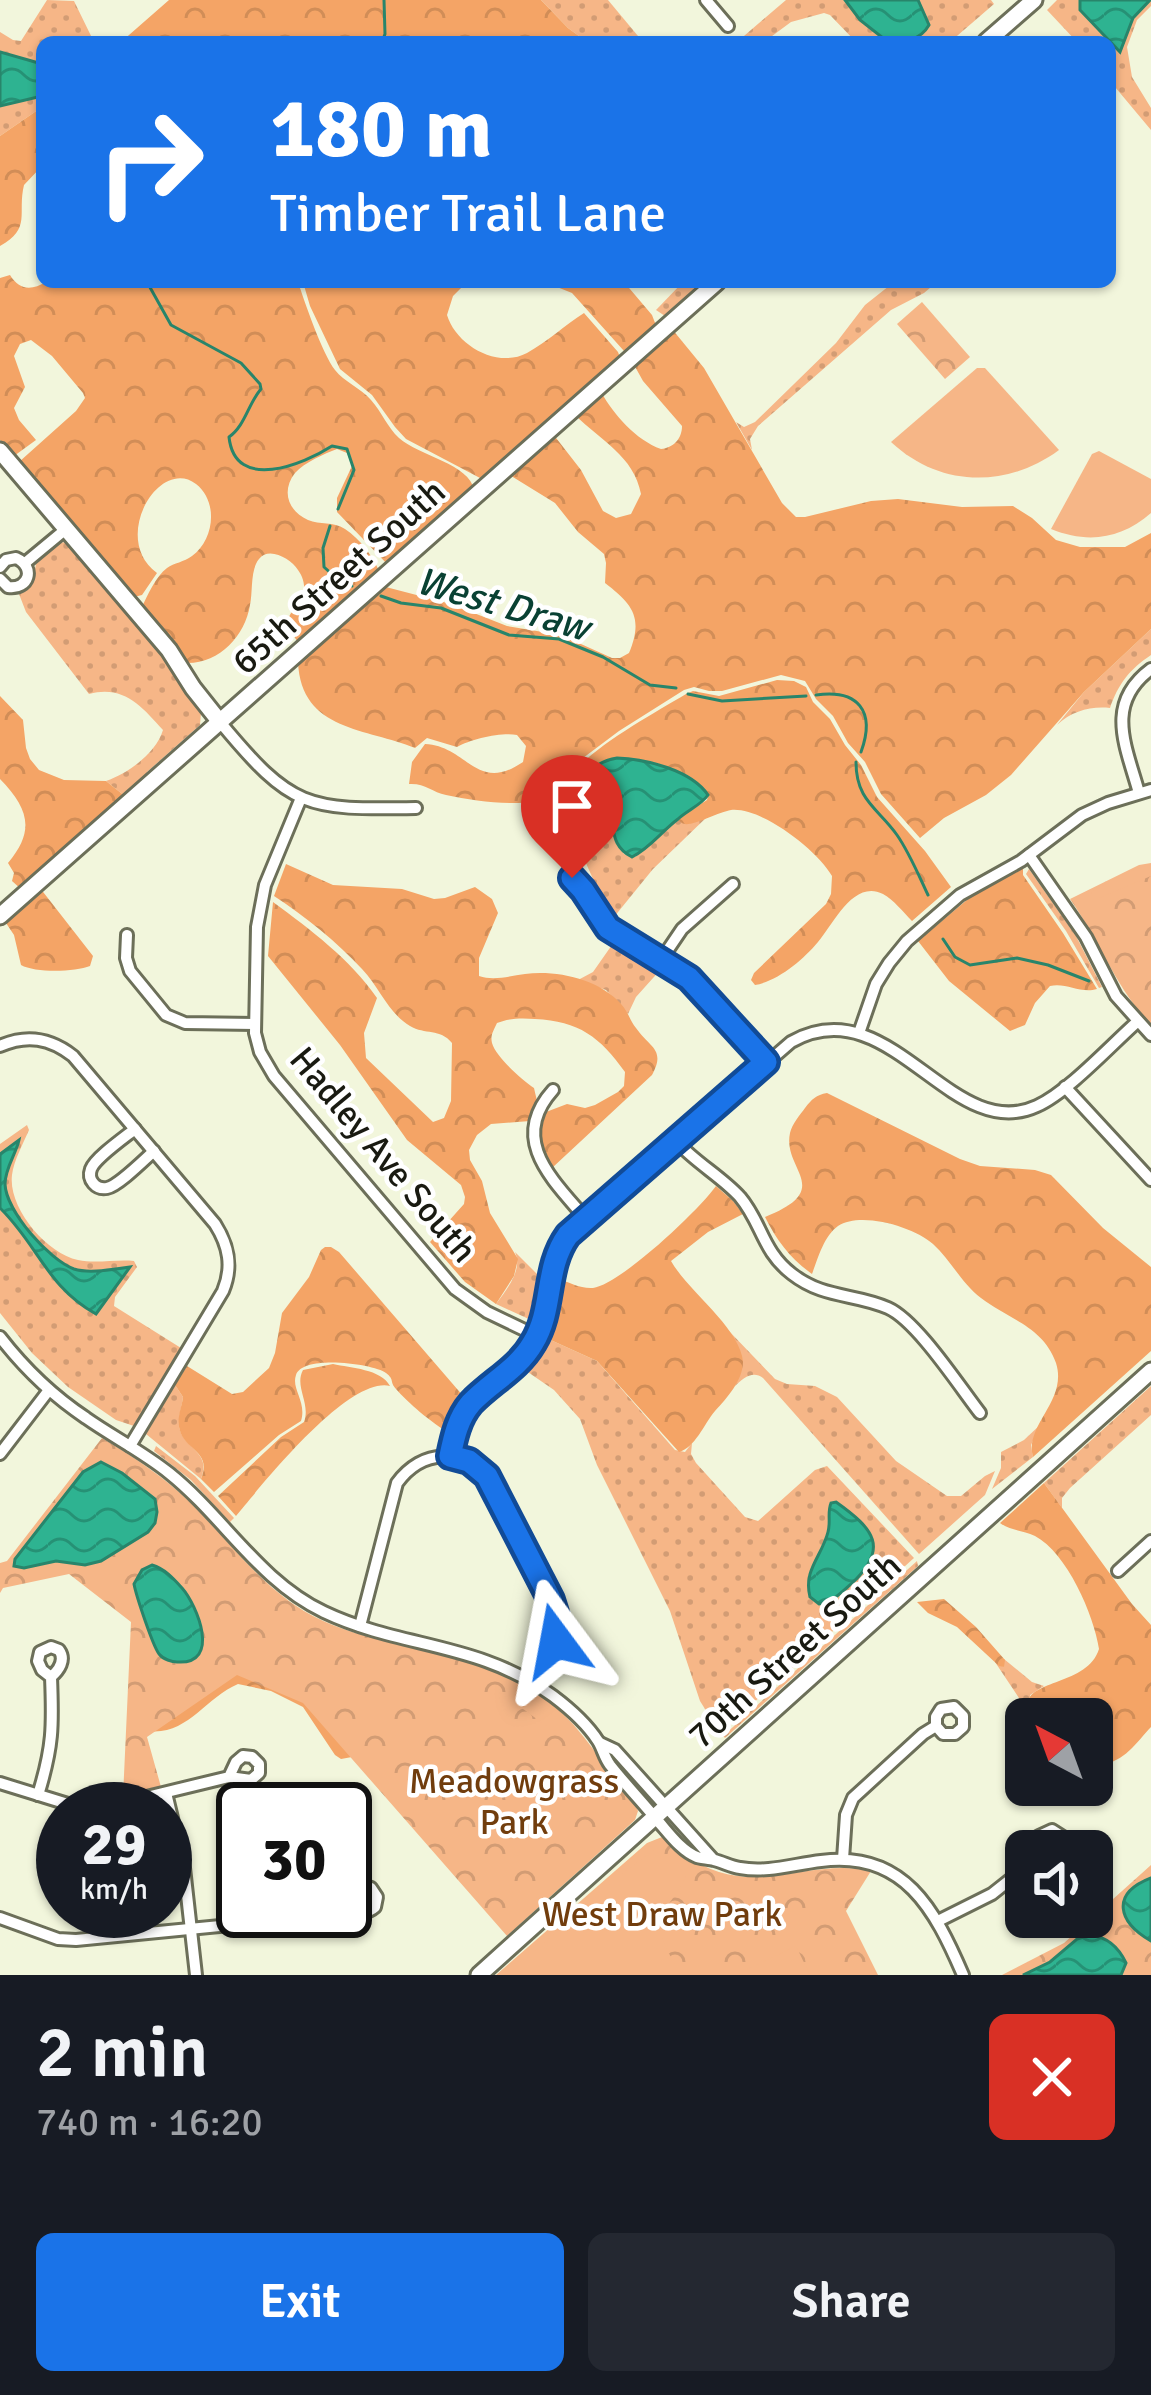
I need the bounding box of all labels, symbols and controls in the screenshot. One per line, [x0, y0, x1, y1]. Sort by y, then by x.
text: 180 m [270, 77, 492, 181]
icon: right [72, 84, 228, 240]
text: Timber Trail Lane [270, 180, 666, 247]
street label: 65th Street South [223, 469, 455, 685]
water label: West Draw [411, 556, 599, 653]
pin [521, 755, 623, 878]
icon: arrive [539, 773, 605, 839]
street label: Hadley Ave South [280, 1038, 486, 1272]
street label: 70th Street South [679, 1543, 911, 1759]
position arrow [493, 1578, 619, 1704]
north arrow [1005, 1698, 1113, 1806]
map controls [1005, 1698, 1113, 1938]
park label: Meadowgrass Park [409, 1759, 619, 1845]
speed limit sign: 30 [216, 1782, 372, 1938]
text: 29 [82, 1808, 146, 1882]
button: sound [1005, 1830, 1113, 1938]
text: km/h [80, 1871, 148, 1908]
park label: West Draw Park [542, 1892, 782, 1937]
text: 2 min [36, 2008, 208, 2097]
button: close [989, 2014, 1115, 2140]
text: 740 m · 16:20 [36, 2098, 263, 2146]
button: Exit [36, 2233, 564, 2371]
button: Share [588, 2233, 1115, 2371]

